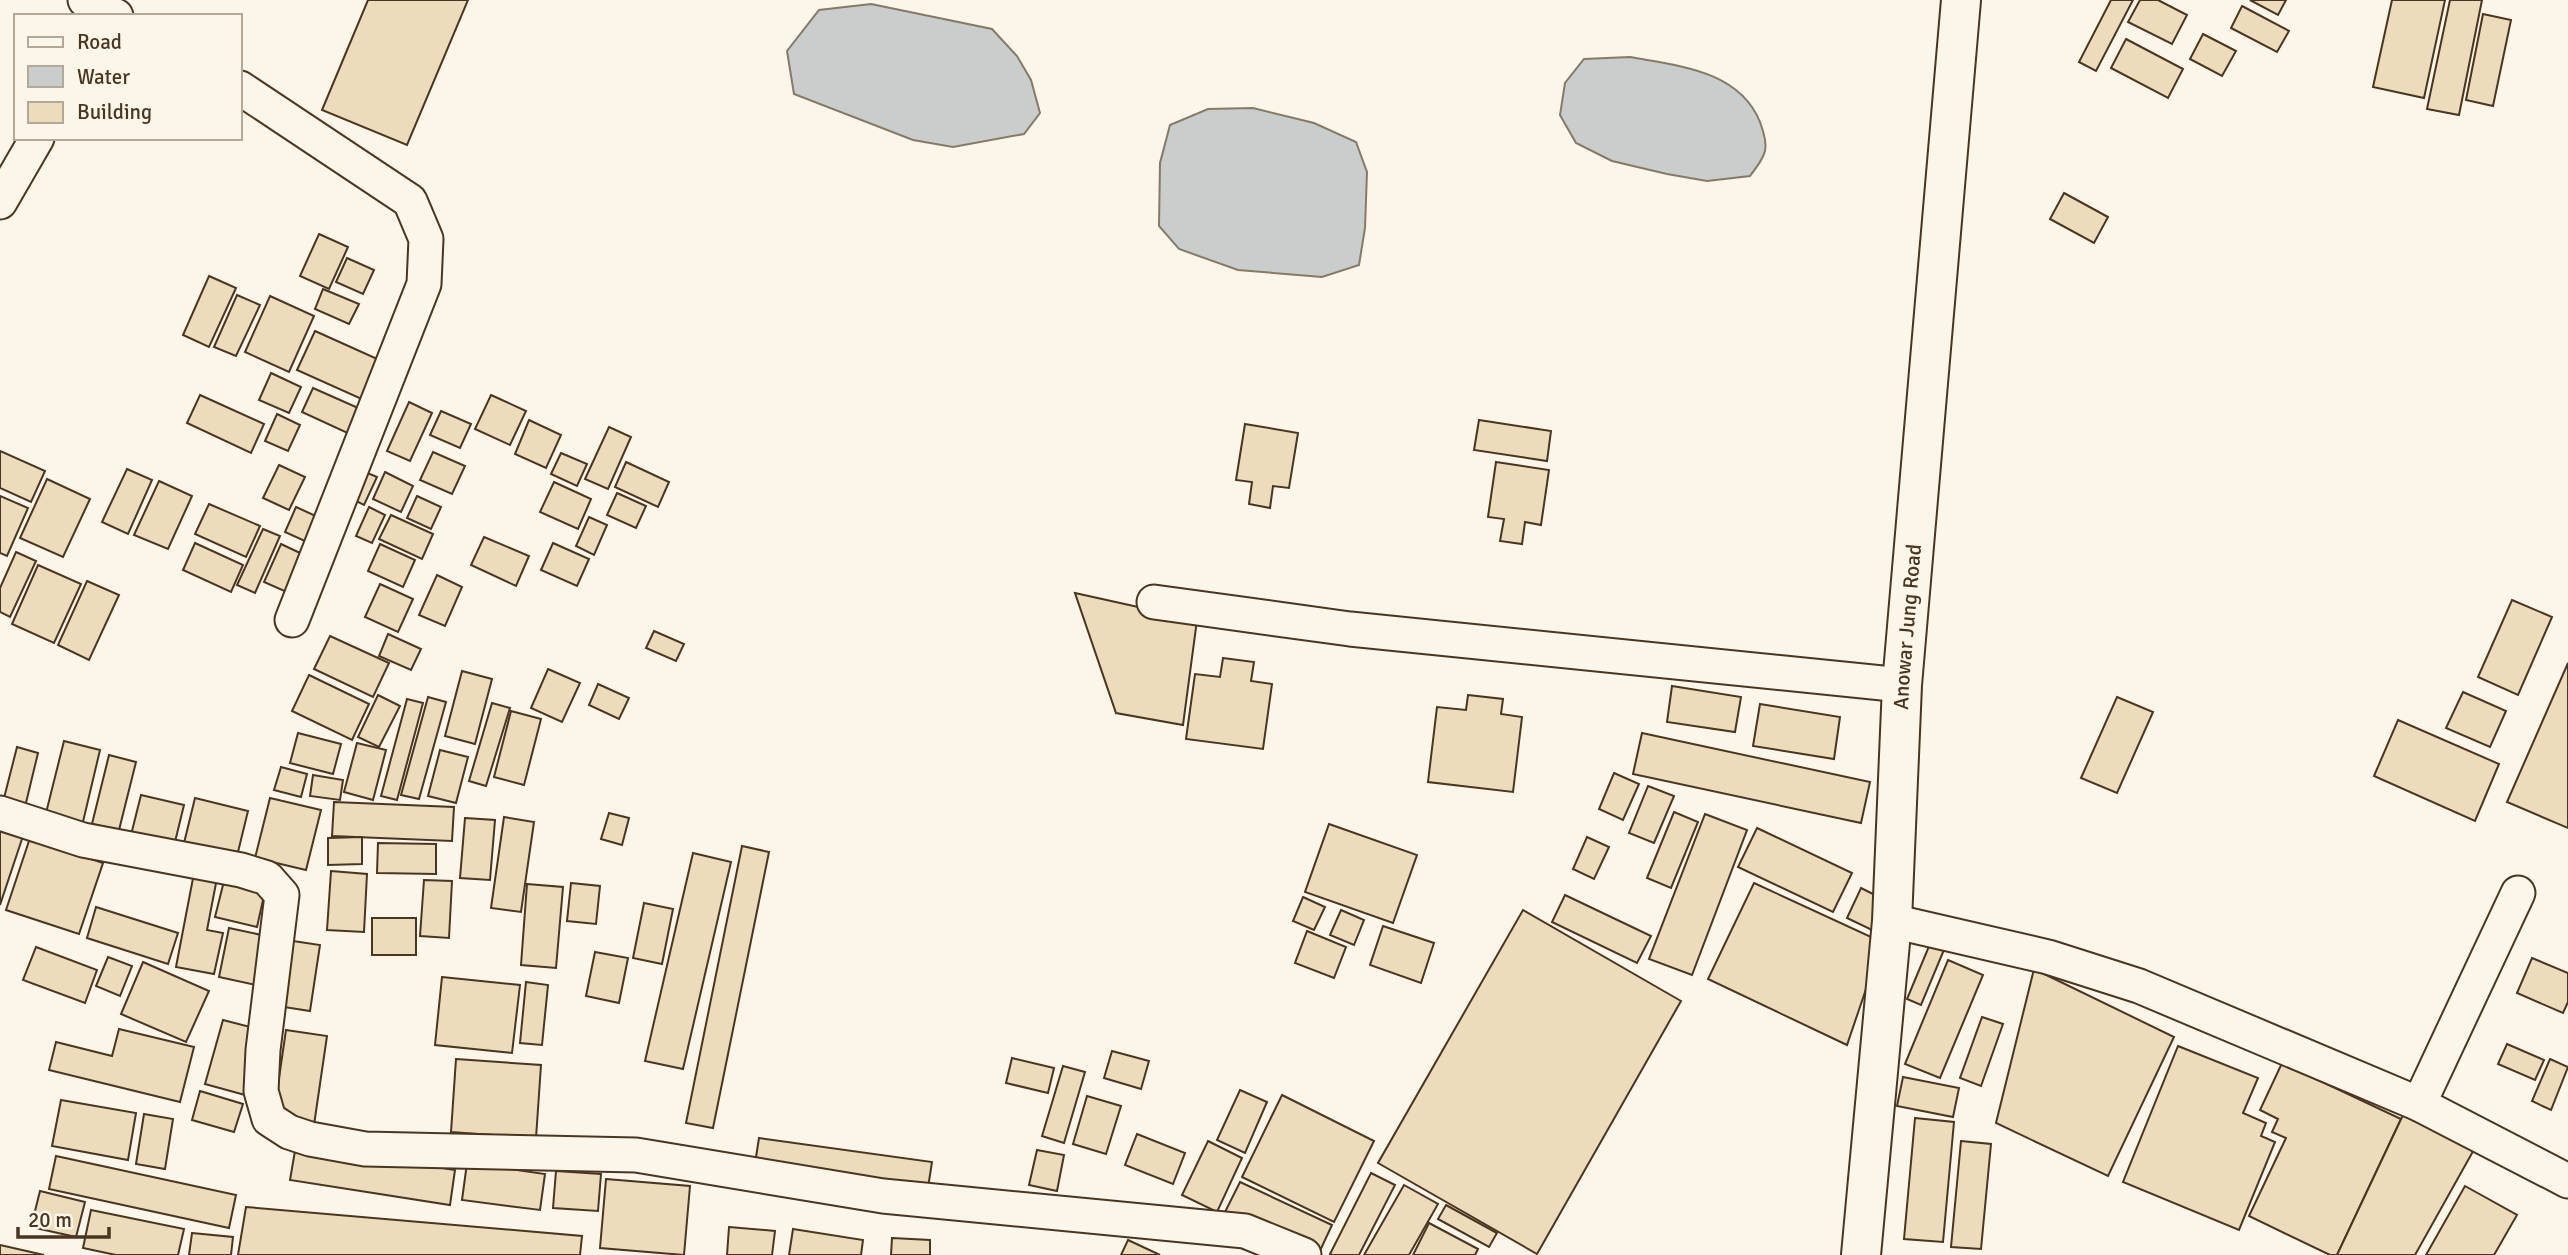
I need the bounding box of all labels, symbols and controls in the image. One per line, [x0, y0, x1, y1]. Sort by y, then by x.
legend [14, 14, 242, 140]
text: Road [77, 29, 122, 55]
text: Water [77, 64, 130, 90]
text: Building [77, 99, 152, 125]
street label: Anowar Jung Road [1888, 543, 1927, 710]
scale bar [18, 1196, 108, 1240]
text: 20 m [28, 1207, 72, 1233]

